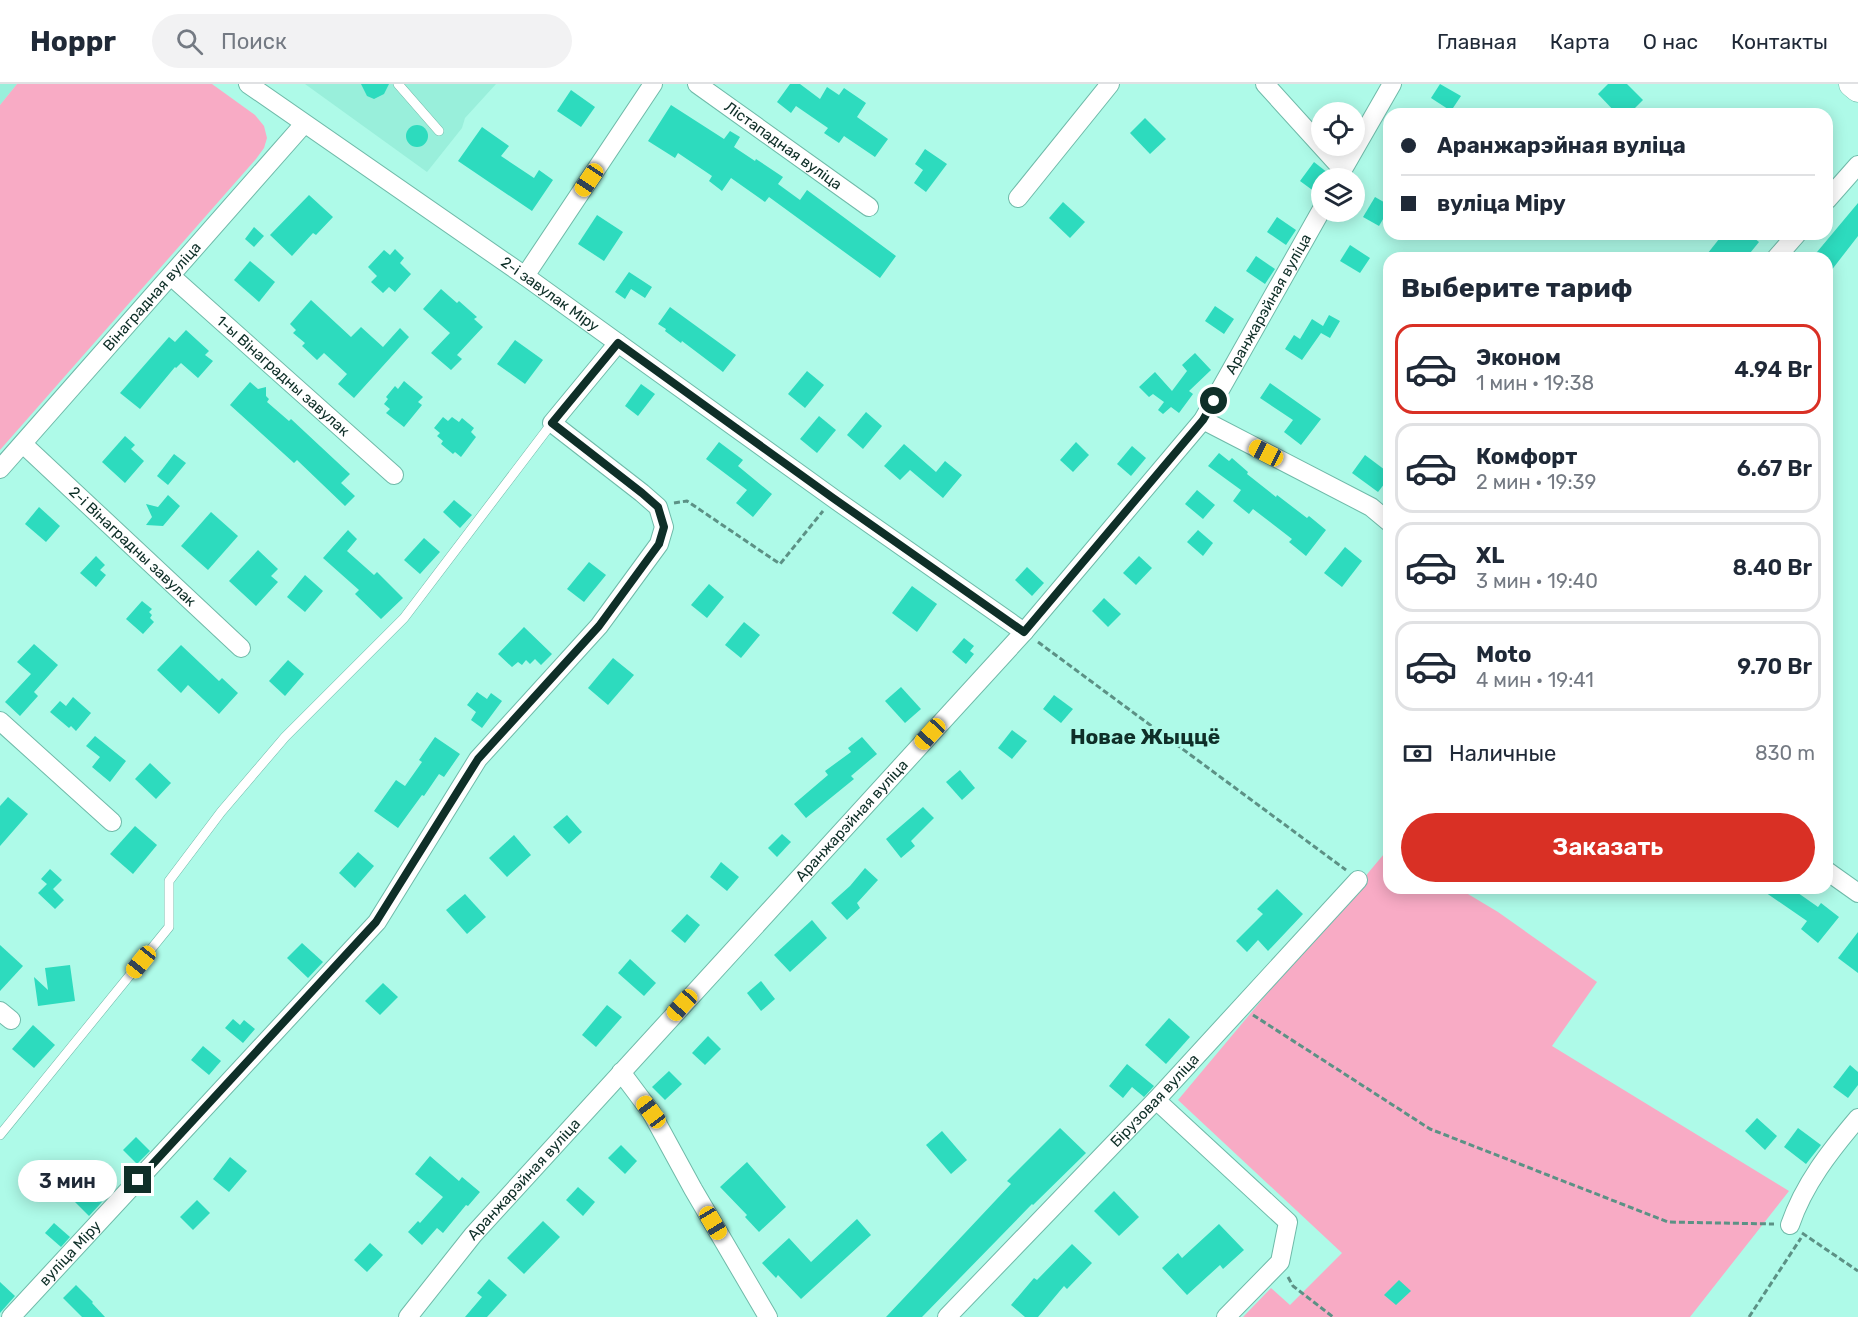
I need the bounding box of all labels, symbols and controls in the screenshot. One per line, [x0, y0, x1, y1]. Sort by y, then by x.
search box [152, 14, 572, 68]
text: Hoppr [30, 25, 116, 58]
icon: search [173, 25, 206, 58]
text: Поиск [221, 28, 287, 55]
text: Главная [1437, 29, 1517, 54]
text: Карта [1550, 29, 1610, 54]
text: О нас [1643, 29, 1698, 54]
text: Контакты [1731, 29, 1828, 54]
street label: Лістападная вуліца [721, 98, 845, 194]
map controls [1311, 102, 1365, 222]
button: locate [1311, 102, 1365, 156]
text: Аранжарэйная вуліца [1437, 132, 1686, 159]
car [571, 160, 607, 200]
button: layers [1311, 168, 1365, 222]
text: вуліца Міру [1437, 190, 1566, 217]
street label: Аранжарэйная вуліца [1222, 231, 1315, 378]
street label: Вінаградная вуліца [99, 238, 205, 355]
street label: 2-і завулак Міру [497, 253, 603, 335]
text: Выберите тариф [1401, 272, 1632, 304]
street label: 1-ы Вінаградны завулак [213, 312, 353, 440]
icon: car [1404, 342, 1458, 396]
text: Эконом [1476, 344, 1561, 371]
text: 4.94 Br [1734, 356, 1812, 383]
text: 1 мин · 19:38 [1476, 371, 1594, 395]
route start [1200, 387, 1227, 414]
car [1246, 437, 1286, 469]
icon: car [1404, 441, 1458, 495]
text: Комфорт [1476, 443, 1577, 470]
text: 6.67 Br [1737, 455, 1812, 482]
text: 2 мин · 19:39 [1476, 470, 1596, 494]
street label: 2-і Вінаградны завулак [65, 483, 200, 610]
icon: car [1404, 540, 1458, 594]
text: XL [1476, 542, 1504, 569]
text: 8.40 Br [1733, 554, 1812, 581]
text: 3 мин · 19:40 [1476, 569, 1598, 593]
icon: car [1404, 639, 1458, 693]
text: Moto [1476, 641, 1531, 668]
text: 9.70 Br [1737, 653, 1812, 680]
text: 4 мин · 19:41 [1476, 668, 1594, 692]
car [911, 715, 949, 753]
district label: Новае Жыццё [1070, 724, 1220, 749]
icon: cash [1401, 737, 1434, 770]
text: Наличные [1449, 740, 1556, 767]
text: 830 m [1755, 741, 1815, 765]
street label: Аранжарэйная вуліца [792, 756, 912, 885]
button: Заказать [1401, 813, 1815, 882]
car [123, 942, 159, 982]
car [663, 986, 701, 1024]
street label: Бірузовая вуліца [1107, 1050, 1203, 1151]
car [633, 1092, 669, 1132]
street label: Аранжарэйная вуліца [464, 1115, 584, 1244]
callout: 3 мин [18, 1159, 117, 1201]
route end [124, 1166, 151, 1193]
text: 3 мин [39, 1169, 96, 1193]
car [696, 1203, 730, 1243]
street label: вуліца Міру [36, 1217, 105, 1289]

